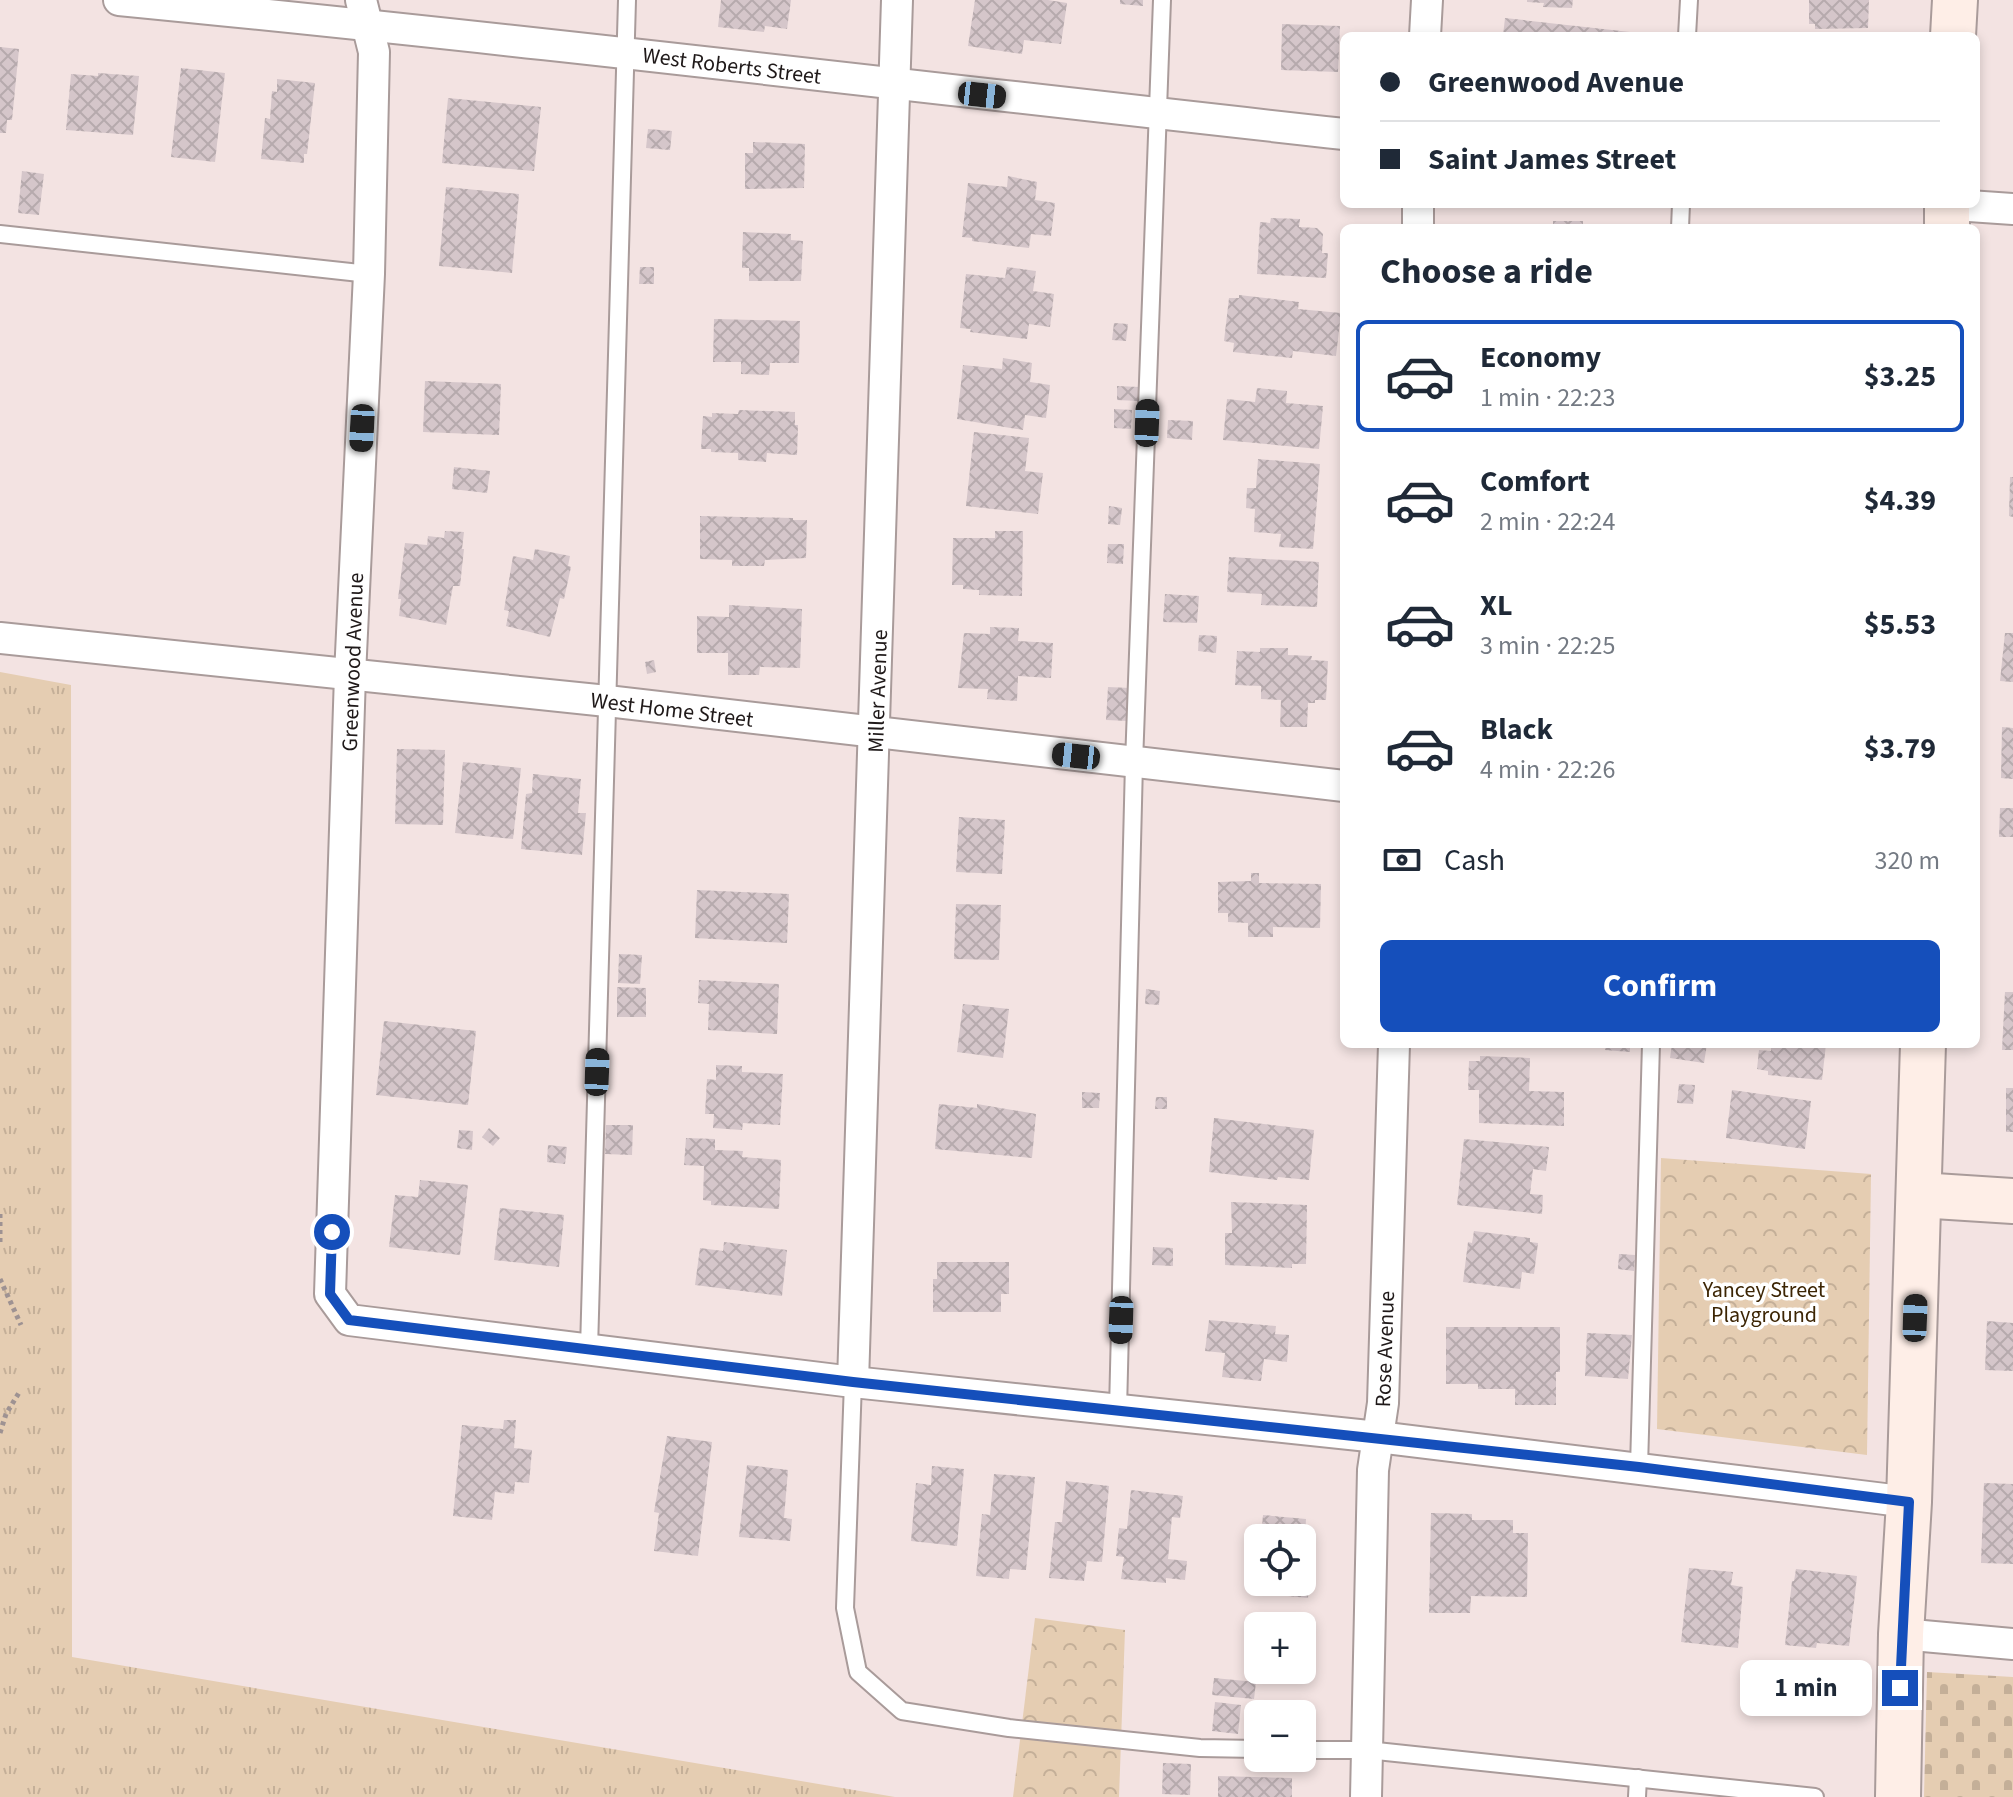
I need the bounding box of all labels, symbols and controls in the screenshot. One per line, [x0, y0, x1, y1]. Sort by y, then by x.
street label: West Roberts Street [641, 39, 824, 93]
text: Greenwood Avenue [1428, 61, 1684, 104]
car [957, 81, 1007, 109]
text: Saint James Street [1428, 138, 1676, 181]
text: Choose a ride [1380, 246, 1593, 297]
text: Economy [1480, 336, 1601, 379]
icon: car [1384, 340, 1456, 412]
text: $3.25 [1864, 355, 1936, 398]
text: 1 min · 22:23 [1480, 379, 1615, 416]
car [1134, 399, 1160, 447]
car [349, 403, 375, 453]
text: Comfort [1480, 460, 1590, 503]
icon: car [1384, 464, 1456, 536]
text: $4.39 [1864, 479, 1936, 522]
text: 2 min · 22:24 [1480, 503, 1615, 540]
street label: Greenwood Avenue [334, 572, 372, 752]
text: XL [1480, 584, 1513, 627]
icon: car [1384, 588, 1456, 660]
text: $5.53 [1864, 603, 1936, 646]
text: 3 min · 22:25 [1480, 627, 1615, 664]
street label: Miller Avenue [860, 629, 896, 753]
street label: West Home Street [589, 684, 756, 736]
text: Black [1480, 708, 1553, 751]
icon: car [1384, 712, 1456, 784]
text: $3.79 [1864, 727, 1936, 770]
car [1051, 742, 1101, 770]
text: 4 min · 22:26 [1480, 751, 1615, 788]
icon: cash [1380, 838, 1424, 882]
text: Cash [1444, 839, 1505, 882]
text: 320 m [1874, 842, 1940, 879]
button: Confirm [1380, 940, 1940, 1032]
car [584, 1048, 610, 1096]
route start [314, 1214, 350, 1250]
park label: Yancey Street Playground [1702, 1274, 1826, 1331]
street label: Rose Avenue [1367, 1290, 1403, 1408]
car [1902, 1294, 1928, 1342]
car [1108, 1296, 1134, 1344]
map controls [1244, 1524, 1316, 1772]
button: locate [1244, 1524, 1316, 1596]
button: + [1244, 1612, 1316, 1684]
callout: 1 min [1740, 1660, 1872, 1716]
text: 1 min [1774, 1669, 1838, 1706]
route end [1882, 1670, 1918, 1706]
button: − [1244, 1700, 1316, 1772]

